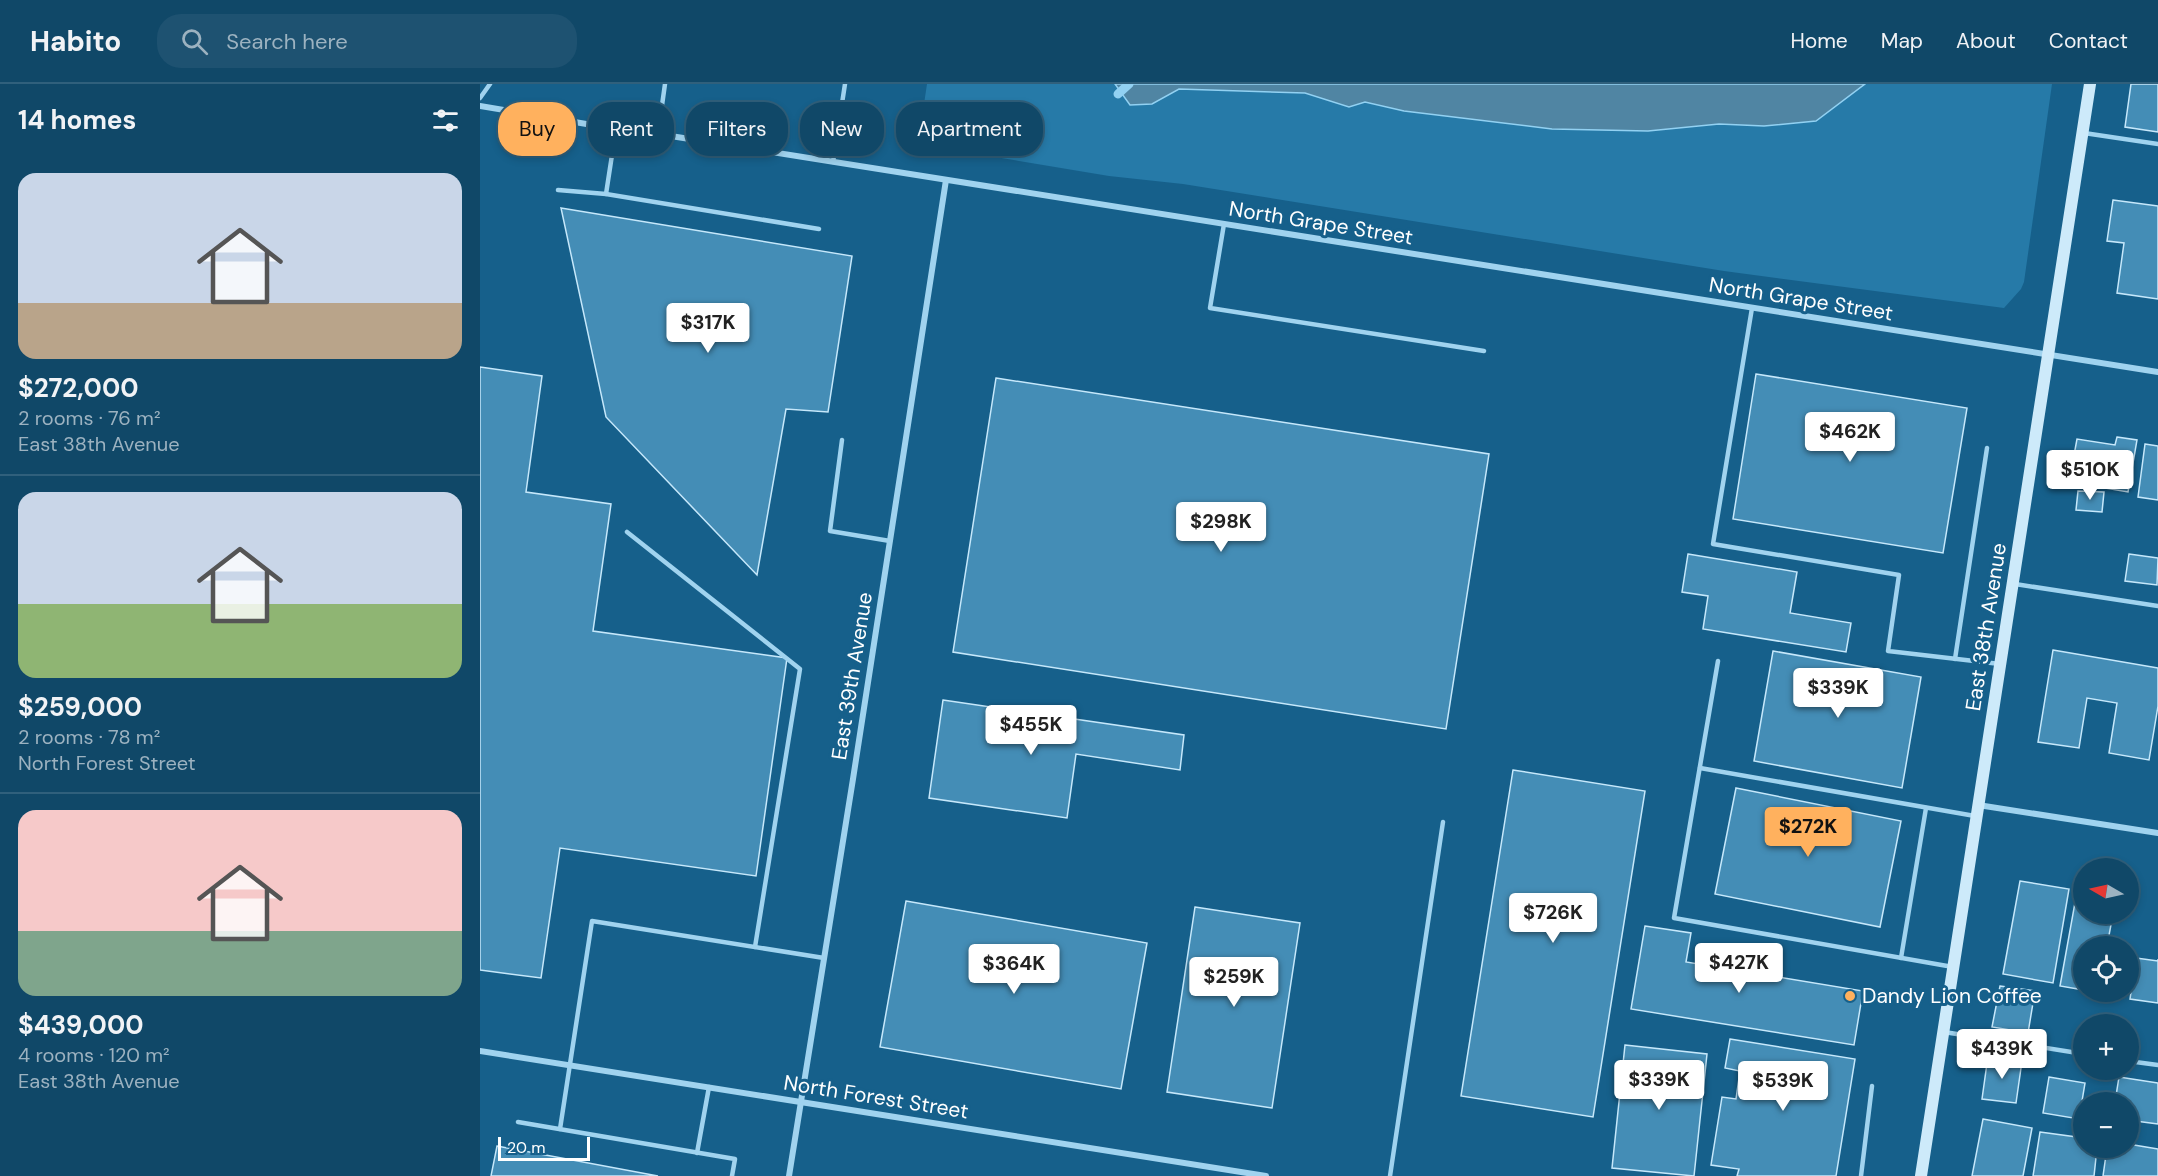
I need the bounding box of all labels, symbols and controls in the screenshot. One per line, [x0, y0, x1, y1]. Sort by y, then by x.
search box [157, 14, 577, 68]
text: Habito [30, 23, 121, 60]
icon: search [178, 25, 211, 58]
text: Search here [226, 27, 348, 56]
text: Home [1790, 27, 1848, 55]
text: Map [1881, 27, 1923, 55]
text: About [1956, 27, 2016, 55]
text: Contact [2049, 27, 2128, 55]
chip: Buy [498, 102, 576, 156]
chip: Rent [588, 102, 674, 156]
chip: Filters [686, 102, 788, 156]
chip: New [800, 102, 884, 156]
chip: Apartment [896, 102, 1043, 156]
text: 14 homes [18, 103, 136, 137]
icon: filters [429, 104, 462, 137]
street label: North Grape Street [1227, 195, 1415, 251]
icon: home [186, 212, 294, 320]
street label: North Grape Street [1707, 271, 1895, 327]
pin: $317K [666, 303, 750, 354]
text: $317K [680, 309, 736, 335]
text: $272,000 [18, 371, 139, 405]
text: 2 rooms · 76 m² [18, 405, 161, 431]
pin: $462K [1808, 412, 1892, 463]
text: $462K [1819, 418, 1881, 444]
text: East 38th Avenue [18, 431, 180, 457]
pin: $510K [2048, 450, 2132, 501]
text: $510K [2061, 456, 2119, 482]
pin: $298K [1179, 502, 1263, 553]
text: $298K [1190, 508, 1252, 534]
icon: home [186, 531, 294, 639]
street label: East 38th Avenue [1959, 541, 2013, 713]
street label: East 39th Avenue [825, 590, 879, 762]
pin: $339K [1796, 668, 1880, 719]
text: $339K [1807, 674, 1869, 700]
text: $259,000 [18, 690, 142, 724]
pin: $455K [989, 705, 1073, 756]
text: $455K [999, 711, 1063, 737]
text: 2 rooms · 78 m² [18, 724, 160, 750]
text: North Forest Street [18, 750, 196, 776]
pin: $272K [1766, 807, 1850, 858]
text: $272K [1779, 813, 1837, 839]
icon: home [186, 849, 294, 957]
north arrow [2073, 858, 2139, 924]
map controls [2073, 858, 2139, 1158]
pin: $726K [1511, 893, 1595, 944]
text: $726K [1523, 899, 1583, 925]
button: locate [2073, 936, 2139, 1002]
pin: $427K [1697, 943, 1781, 994]
pin: $364K [972, 944, 1056, 995]
text: $427K [1709, 949, 1769, 975]
text: $364K [983, 950, 1045, 976]
pin: $259K [1192, 957, 1276, 1008]
text: $259K [1203, 963, 1265, 989]
place label: Dandy Lion Coffee [1862, 982, 2042, 1010]
marker: Dandy Lion Coffee [1843, 989, 1857, 1003]
text: $439,000 [18, 1008, 143, 1042]
button: + [2073, 1014, 2139, 1080]
pin: $439K [1960, 1029, 2044, 1080]
text: $439K [1971, 1035, 2033, 1061]
text: 4 rooms · 120 m² [18, 1042, 170, 1068]
pin: $339K [1617, 1060, 1701, 1111]
pin: $539K [1741, 1061, 1825, 1112]
text: $339K [1628, 1066, 1690, 1092]
text: $539K [1752, 1067, 1814, 1093]
text: East 38th Avenue [18, 1068, 180, 1094]
street label: North Forest Street [782, 1069, 970, 1125]
button: − [2073, 1092, 2139, 1158]
scale bar [498, 1134, 590, 1162]
text: 20 m [507, 1137, 546, 1158]

